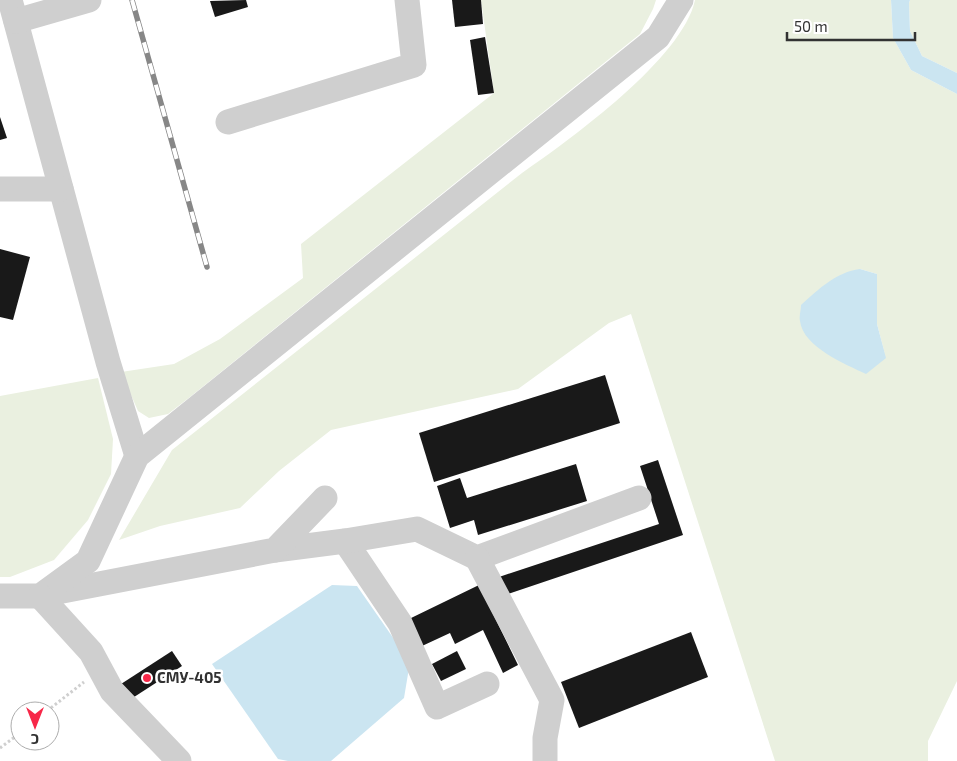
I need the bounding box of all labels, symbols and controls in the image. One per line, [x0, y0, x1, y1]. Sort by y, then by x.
scale bar [787, 10, 914, 42]
text: 50 m [794, 17, 828, 35]
place label: СМУ-405 [157, 668, 222, 686]
marker: СМУ-405 [141, 672, 153, 684]
north arrow [10, 701, 60, 751]
text: С [31, 731, 39, 748]

